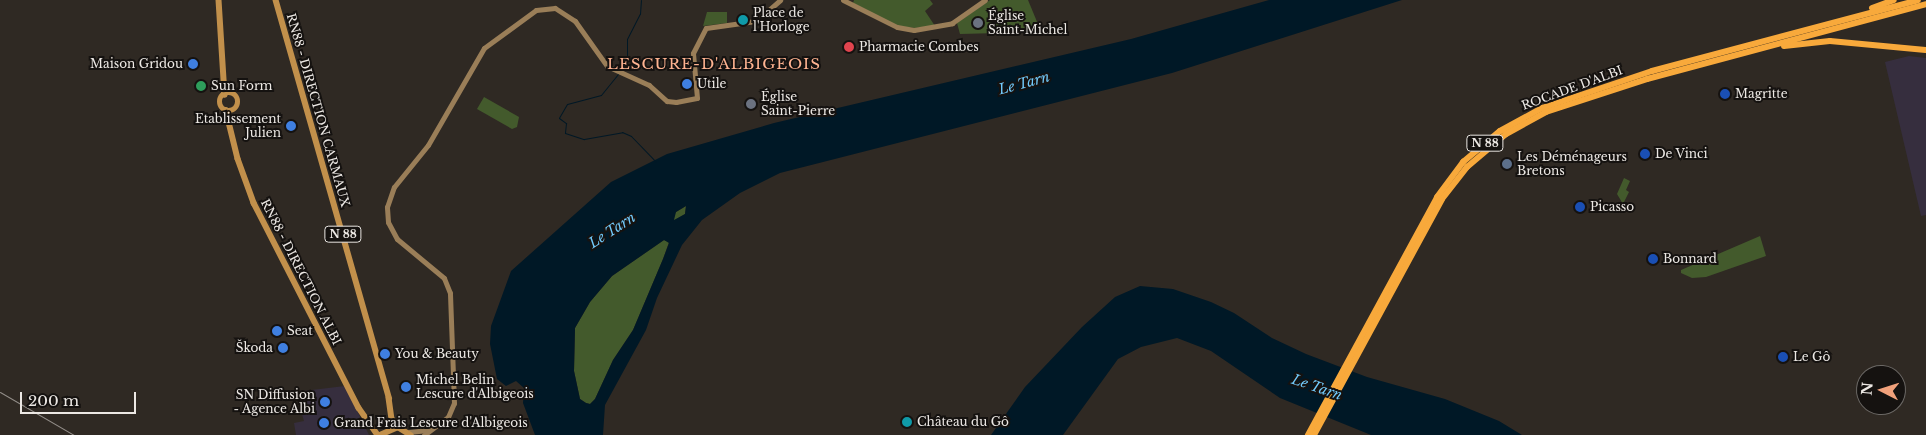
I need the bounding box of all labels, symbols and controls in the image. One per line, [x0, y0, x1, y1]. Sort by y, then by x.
place label: Place de l'Horloge [753, 6, 810, 34]
place label: Église Saint-Michel [988, 9, 1067, 37]
street label: RN88 - DIRECTION CARMAUX [283, 12, 353, 208]
marker: Place de l'Horloge [737, 14, 749, 26]
marker: Église Saint-Michel [972, 17, 984, 29]
place label: Pharmacie Combes [859, 40, 979, 54]
marker: Pharmacie Combes [843, 41, 855, 53]
district label: LESCURE-D'ALBIGEOIS [605, 55, 823, 73]
place label: Maison Gridou [90, 57, 183, 71]
marker: Maison Gridou [187, 58, 199, 70]
street label: ROCADE D'ALBI [1520, 63, 1624, 113]
water label: Le Tarn [996, 68, 1052, 98]
place label: Utile [697, 77, 726, 91]
marker: Utile [681, 78, 693, 90]
place label: Sun Form [211, 79, 272, 93]
marker: Sun Form [195, 80, 207, 92]
place label: Magritte [1735, 87, 1788, 101]
marker: Magritte [1719, 88, 1731, 100]
place label: Église Saint-Pierre [761, 90, 835, 118]
marker: Église Saint-Pierre [745, 98, 757, 110]
place label: Etablissement Julien [195, 112, 281, 140]
marker: Etablissement Julien [285, 120, 297, 132]
road number: N 88 [1466, 134, 1504, 152]
place label: De Vinci [1655, 147, 1708, 161]
marker: De Vinci [1639, 148, 1651, 160]
place label: Les Déménageurs Bretons [1517, 150, 1627, 178]
marker: Les Déménageurs Bretons [1501, 158, 1513, 170]
street label: RN88 - DIRECTION ALBI [258, 196, 344, 348]
place label: Picasso [1590, 200, 1634, 214]
marker: Picasso [1574, 201, 1586, 213]
water label: Le Tarn [585, 209, 639, 251]
road number: N 88 [324, 225, 362, 242]
place label: Bonnard [1663, 252, 1717, 266]
marker: Bonnard [1647, 253, 1659, 265]
place label: Seat [287, 324, 313, 338]
marker: Seat [271, 325, 283, 337]
place label: Škoda [236, 341, 273, 355]
marker: Škoda [277, 342, 289, 354]
place label: You & Beauty [395, 347, 479, 361]
marker: You & Beauty [379, 348, 391, 360]
place label: Le Gô [1793, 350, 1830, 364]
marker: Le Gô [1777, 351, 1789, 363]
north arrow [1856, 365, 1906, 415]
water label: Le Tarn [1289, 370, 1345, 404]
place label: Michel Belin Lescure d'Albigeois [416, 373, 534, 401]
marker: Michel Belin Lescure d'Albigeois [400, 381, 412, 393]
text: N [1858, 381, 1877, 396]
scale bar [22, 382, 139, 414]
place label: SN Diffusion - Agence Albi [233, 388, 315, 416]
text: 200 m [28, 391, 79, 410]
marker: SN Diffusion - Agence Albi [319, 396, 331, 408]
place label: Château du Gô [917, 415, 1009, 429]
place label: Grand Frais Lescure d'Albigeois [334, 416, 528, 430]
marker: Château du Gô [901, 416, 913, 428]
marker: Grand Frais Lescure d'Albigeois [318, 417, 330, 429]

